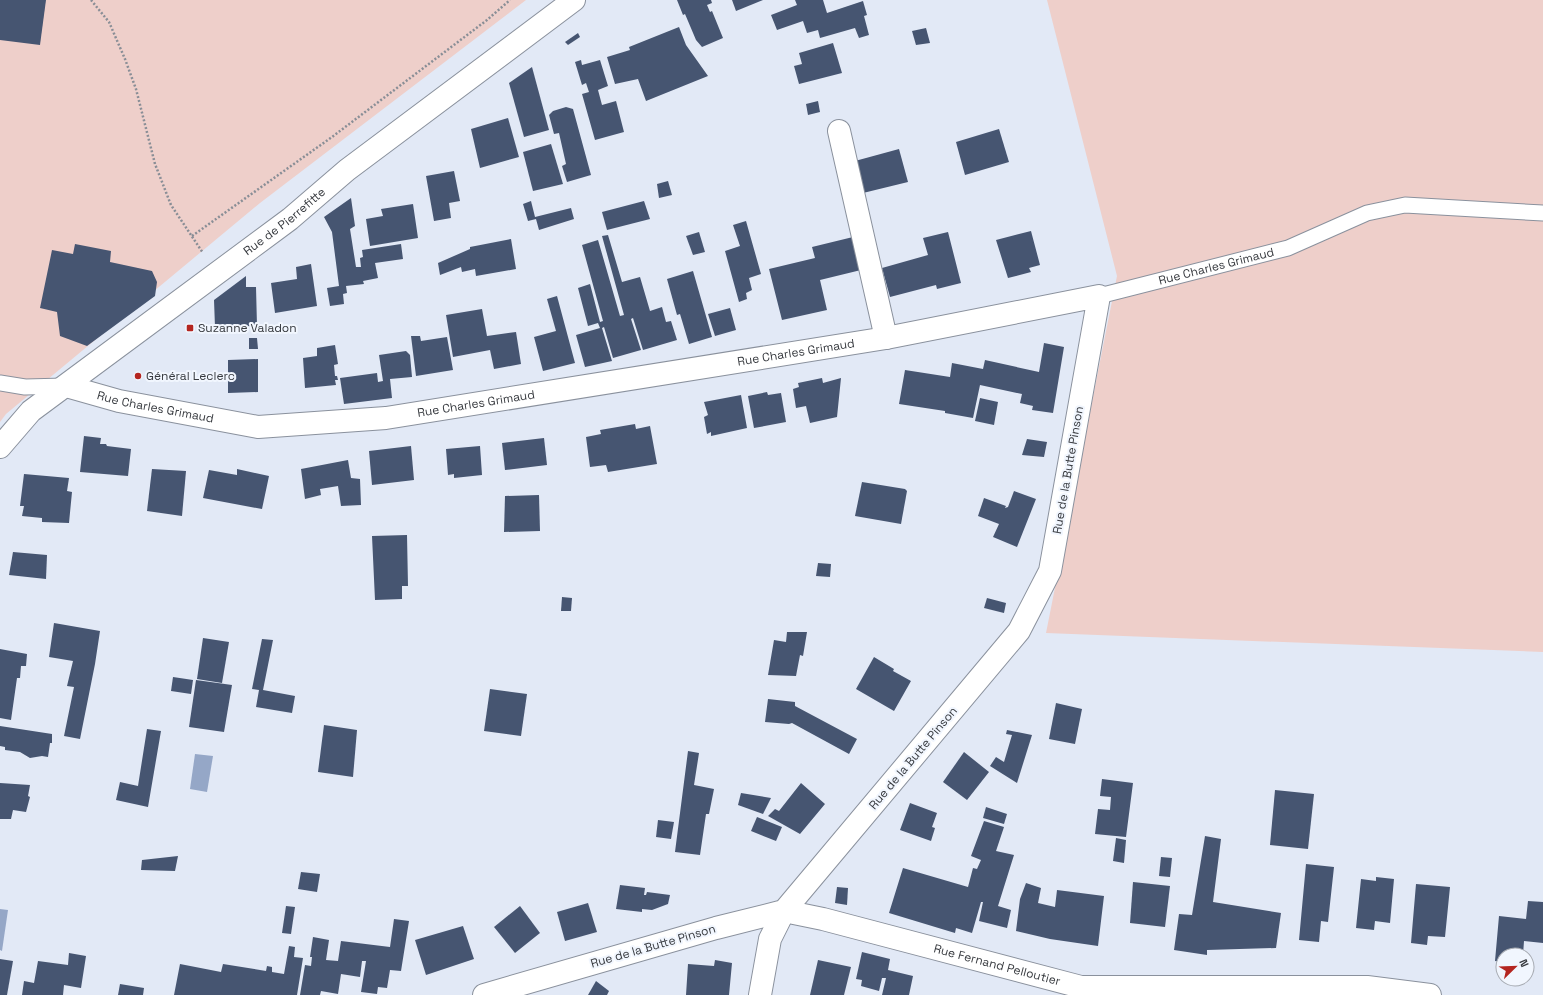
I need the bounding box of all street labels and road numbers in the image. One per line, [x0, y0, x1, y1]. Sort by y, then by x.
street label: Rue de Pierrefitte [240, 184, 329, 259]
street label: Rue Charles Grimaud [1157, 244, 1276, 289]
street label: Rue Charles Grimaud [736, 335, 856, 370]
street label: Rue Charles Grimaud [416, 386, 536, 421]
street label: Rue Charles Grimaud [95, 387, 215, 427]
street label: Rue de la Butte Pinson [1049, 405, 1087, 535]
street label: Rue de la Butte Pinson [865, 703, 961, 813]
street label: Rue de la Butte Pinson [589, 920, 717, 972]
street label: Rue Fernand Pelloutier [932, 940, 1063, 989]

